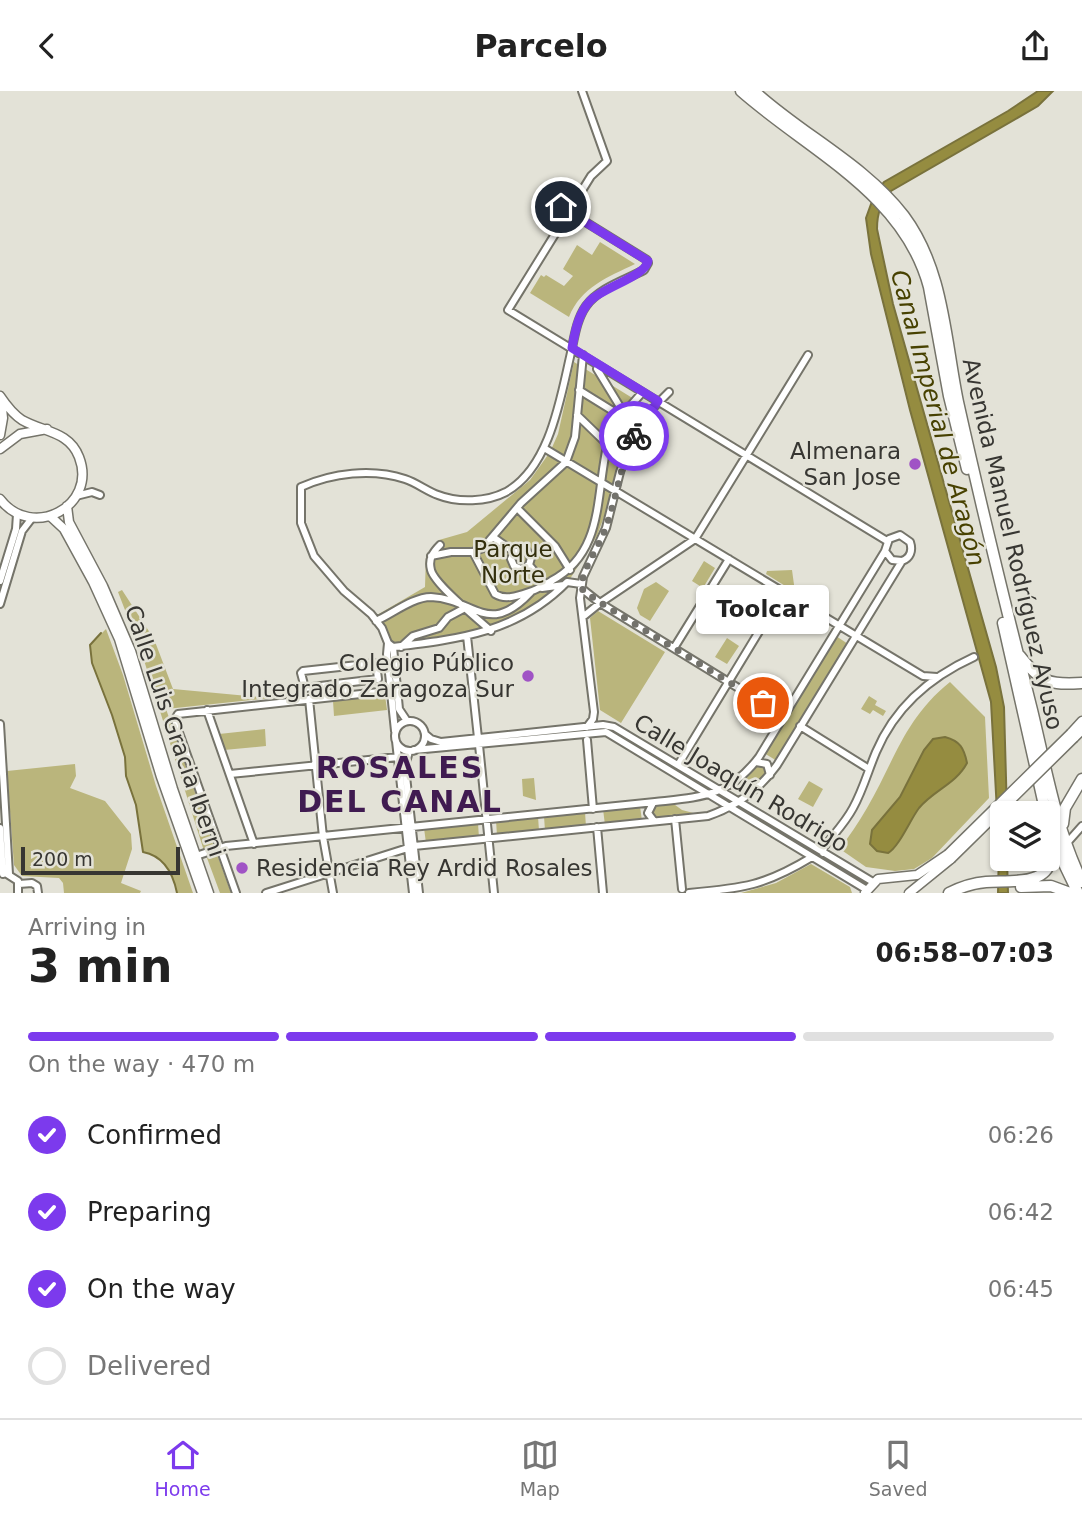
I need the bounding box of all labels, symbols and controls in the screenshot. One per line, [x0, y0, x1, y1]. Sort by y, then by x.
icon: back [28, 27, 66, 65]
text: Parcelo [474, 27, 608, 65]
icon: share [1016, 27, 1054, 65]
pin [531, 177, 591, 237]
icon: home [542, 188, 580, 226]
water label: Canal Imperial de Aragón [885, 267, 991, 569]
street label: Avenida Manuel Rodríguez Ayuso [958, 356, 1068, 732]
courier [599, 401, 669, 471]
icon: bike [615, 417, 653, 455]
place label: Almenara San Jose [790, 438, 901, 490]
marker: Almenara San Jose [907, 456, 923, 472]
park label: Parque Norte [473, 536, 553, 588]
callout: Toolcar [696, 584, 830, 633]
text: Toolcar [716, 596, 809, 622]
street label: Calle Luis Gracia Iberni [120, 602, 230, 860]
place label: Colegio Público Integrado Zaragoza Sur [241, 650, 515, 702]
marker: Colegio Público Integrado Zaragoza Sur [520, 668, 536, 684]
pin [733, 673, 793, 733]
icon: bag [744, 684, 782, 722]
street label: Calle Joaquín Rodrigo [629, 709, 853, 857]
district label: ROSALES DEL CANAL [297, 750, 503, 819]
map controls [990, 801, 1060, 871]
button: layers [990, 801, 1060, 871]
scale bar [21, 844, 180, 876]
text: 200 m [32, 848, 93, 870]
place label: Residencia Rey Ardid Rosales [256, 855, 593, 881]
marker: Residencia Rey Ardid Rosales [234, 860, 250, 876]
text: Arriving in [28, 914, 146, 940]
text: 06:58–07:03 [875, 938, 1054, 968]
text: 3 min [28, 939, 172, 993]
text: On the way · 470 m [28, 1051, 255, 1077]
icon: check [28, 1116, 66, 1154]
text: Confirmed [87, 1120, 222, 1150]
text: 06:26 [988, 1122, 1054, 1148]
icon: check [28, 1193, 66, 1231]
text: Preparing [87, 1197, 212, 1227]
text: 06:42 [988, 1199, 1054, 1225]
icon: check [28, 1270, 66, 1308]
text: On the way [87, 1274, 236, 1304]
text: 06:45 [988, 1276, 1054, 1302]
text: Delivered [87, 1351, 211, 1381]
tab: Home [155, 1436, 211, 1500]
tab: Map [520, 1436, 560, 1500]
tab: Saved [869, 1436, 927, 1500]

